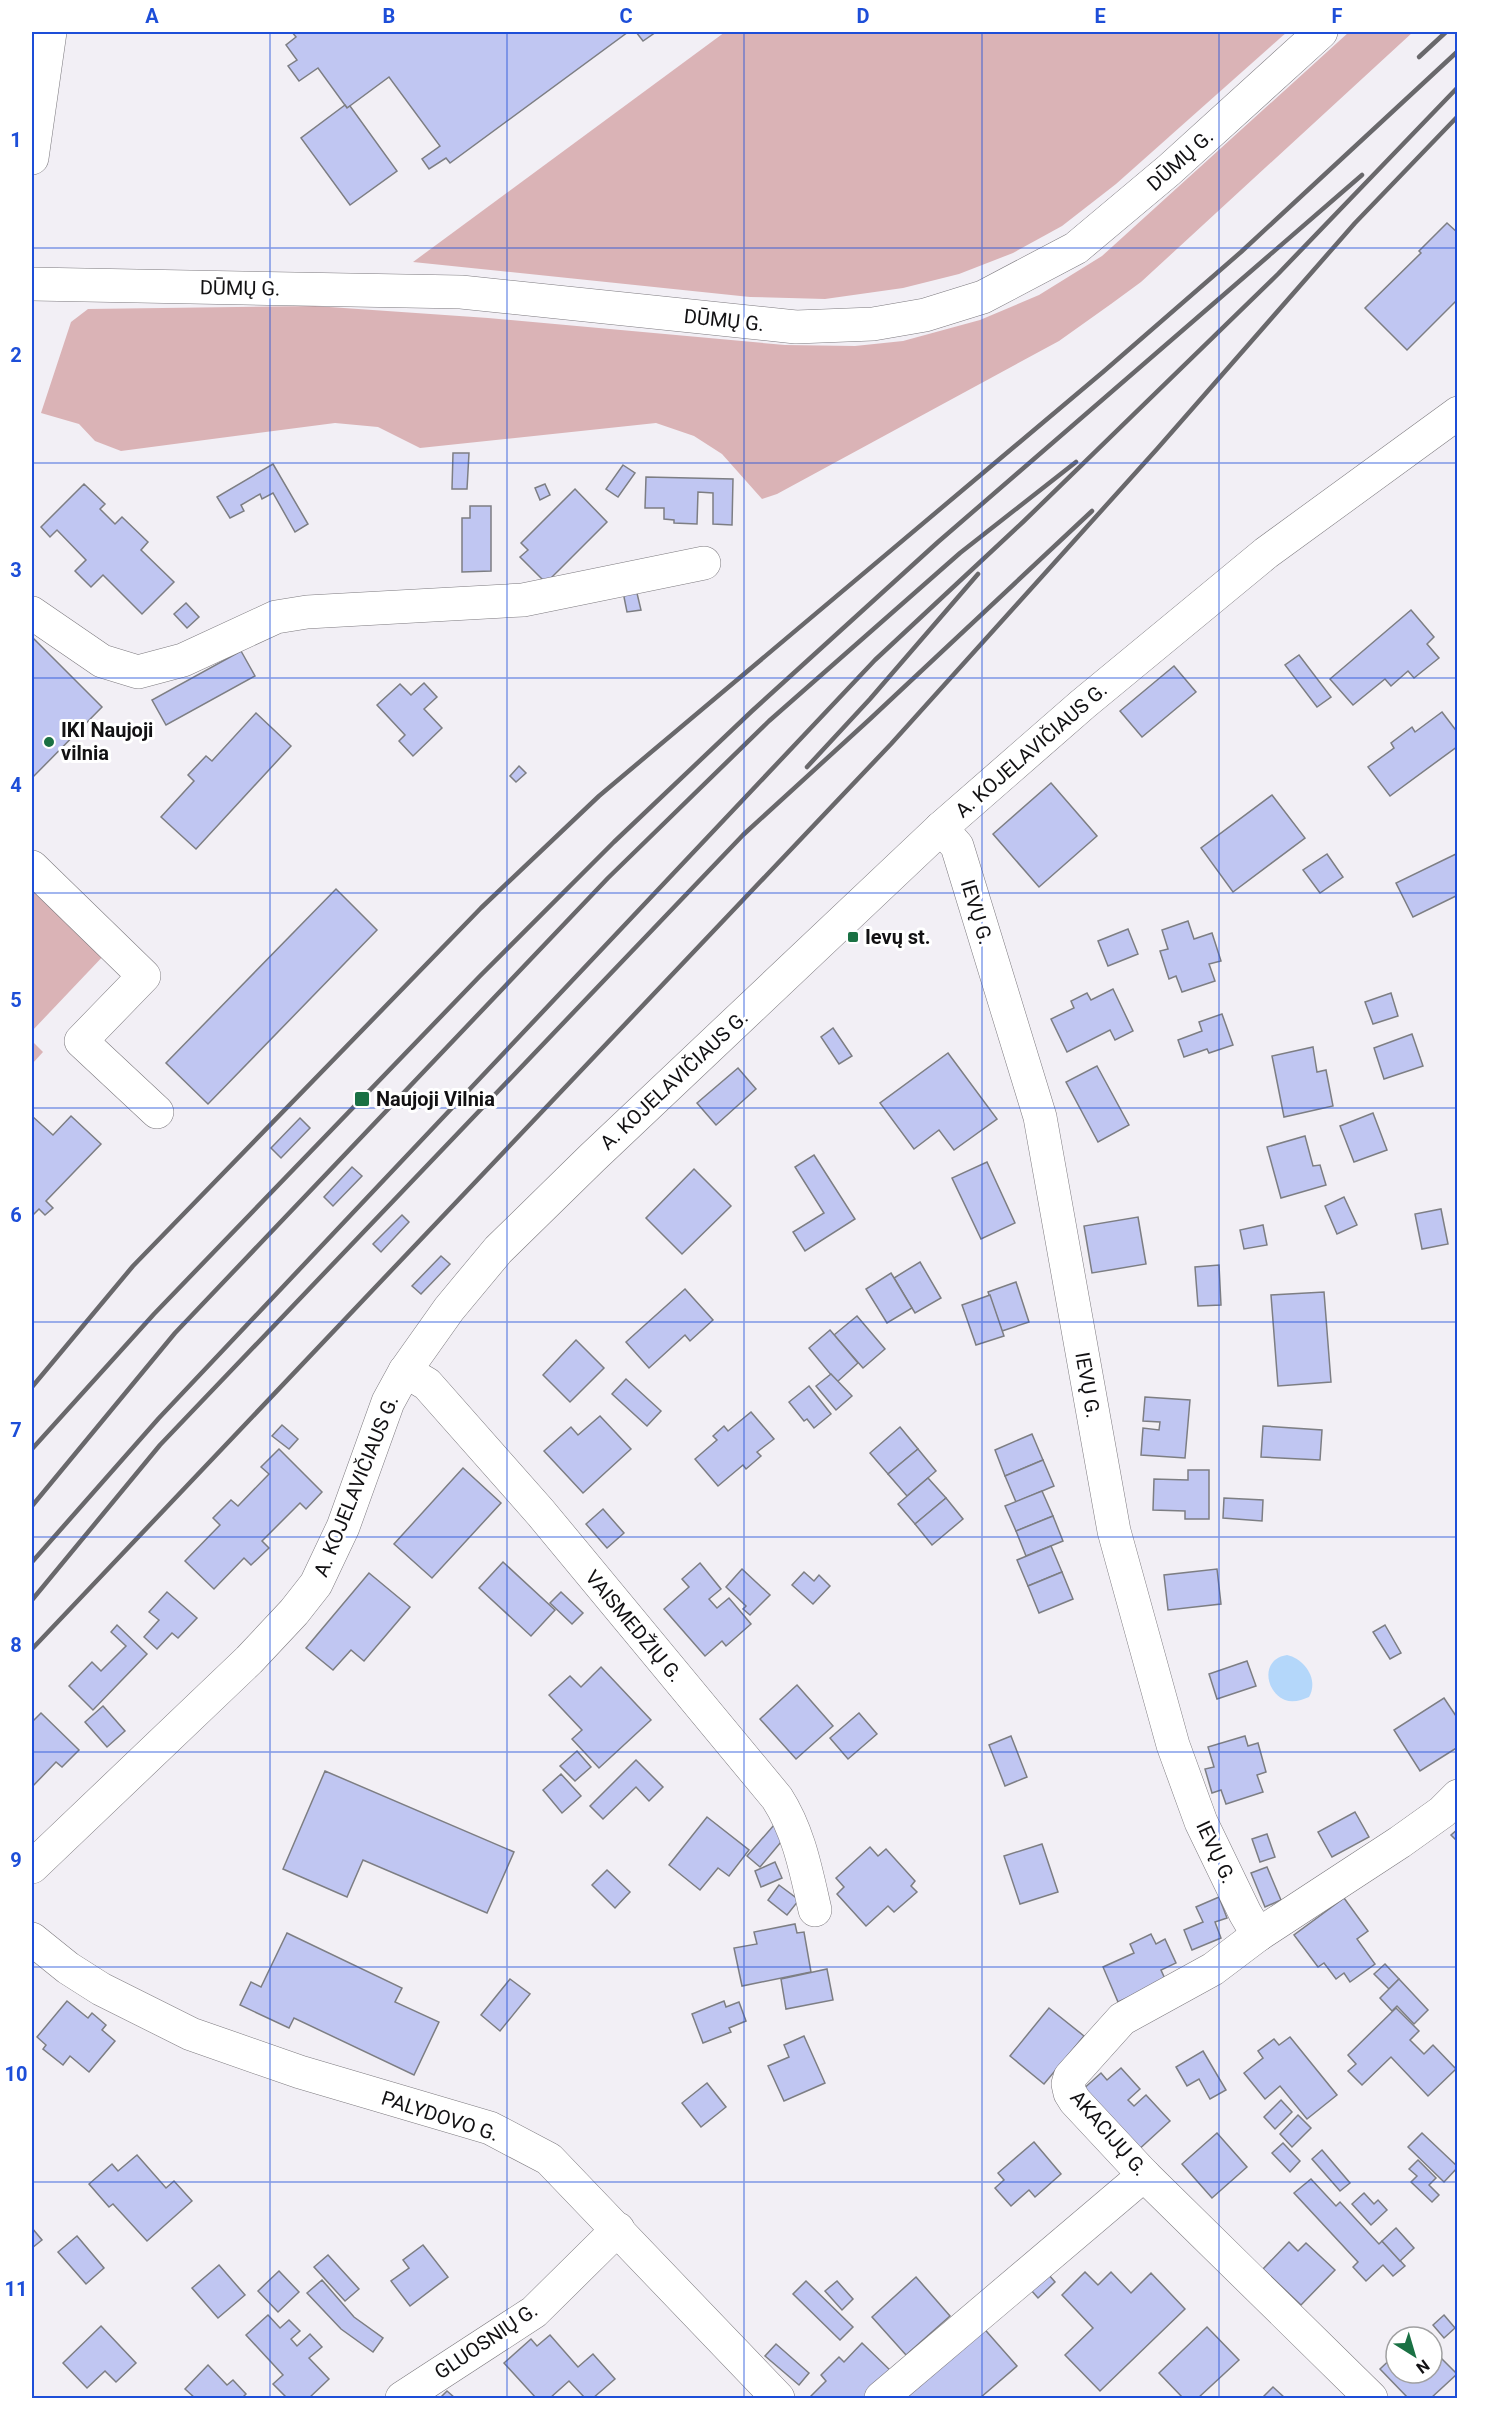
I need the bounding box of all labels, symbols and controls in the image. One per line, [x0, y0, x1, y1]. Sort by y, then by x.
text: A [145, 4, 159, 28]
text: B [383, 4, 395, 28]
text: C [619, 4, 633, 28]
text: D [857, 4, 870, 28]
text: E [1094, 4, 1106, 28]
text: F [1332, 4, 1343, 28]
street label: DŪMŲ G. [1142, 124, 1218, 196]
text: 1 [10, 128, 22, 152]
street label: DŪMŲ G. [200, 275, 280, 301]
street label: DŪMŲ G. [683, 304, 765, 336]
text: 2 [10, 343, 22, 367]
text: 3 [10, 558, 22, 582]
street label: A. KOJELAVIČIAUS G. [950, 678, 1112, 822]
place label: IKI Naujoji vilnia [61, 718, 153, 765]
marker: IKI Naujoji vilnia [42, 735, 56, 749]
text: 4 [10, 773, 22, 797]
street label: IEVŲ G. [956, 877, 998, 947]
place label: Ievų st. [865, 925, 931, 949]
marker: Ievų st. [846, 930, 860, 944]
text: 5 [10, 988, 22, 1012]
street label: A. KOJELAVIČIAUS G. [595, 1005, 753, 1155]
place label: Naujoji Vilnia [376, 1087, 495, 1111]
marker: Naujoji Vilnia [353, 1090, 371, 1108]
text: 6 [10, 1203, 22, 1227]
street label: IEVŲ G. [1070, 1350, 1106, 1420]
street label: A. KOJELAVIČIAUS G. [309, 1392, 403, 1580]
text: 7 [10, 1418, 22, 1442]
street label: VAISMEDŽIŲ G. [580, 1565, 688, 1687]
text: 8 [10, 1633, 22, 1657]
street label: IEVŲ G. [1191, 1817, 1241, 1887]
text: 9 [10, 1848, 22, 1872]
text: 10 [5, 2062, 27, 2086]
street label: PALYDOVO G. [378, 2086, 502, 2146]
street label: AKACIJŲ G. [1066, 2086, 1152, 2180]
text: 11 [5, 2277, 27, 2301]
street label: GLUOSNIŲ G. [430, 2298, 542, 2384]
north arrow [1384, 2325, 1444, 2385]
text: N [1412, 2356, 1433, 2378]

